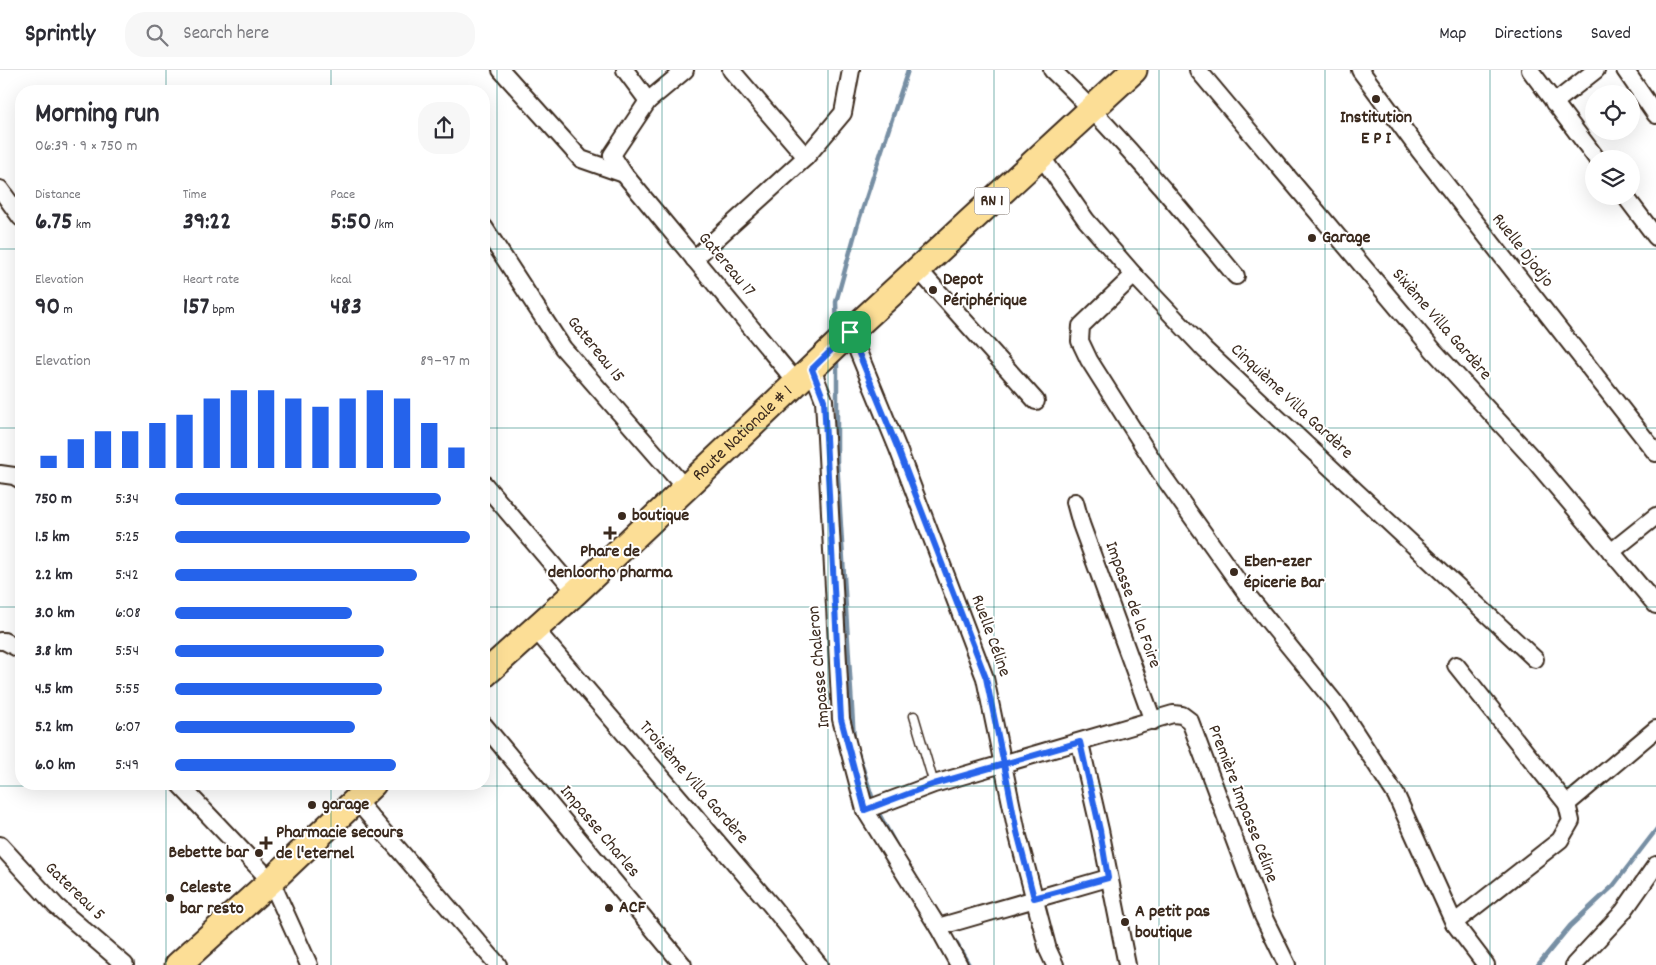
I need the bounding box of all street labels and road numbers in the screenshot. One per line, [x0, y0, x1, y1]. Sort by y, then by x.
road number: RN 1 [974, 188, 1010, 214]
street label: Ruelle Djodjo [1485, 209, 1559, 293]
street label: Gatereau 17 [691, 227, 761, 303]
street label: Sixième Villa Gardère [1385, 263, 1497, 387]
street label: Gatereau 15 [560, 311, 630, 389]
street label: Cinquième Villa Gardère [1224, 338, 1358, 466]
street label: Route Nationale # 1 [687, 380, 799, 487]
street label: Impasse de la Foire [1097, 538, 1167, 672]
street label: Ruelle Céline [964, 592, 1016, 681]
street label: Impasse Chaleron [802, 605, 838, 729]
street label: Troisième Villa Gardère [632, 716, 754, 850]
street label: Première Impasse Céline [1200, 721, 1284, 887]
street label: Impasse Charles [553, 780, 645, 884]
street label: Gatereau 5 [38, 857, 110, 927]

